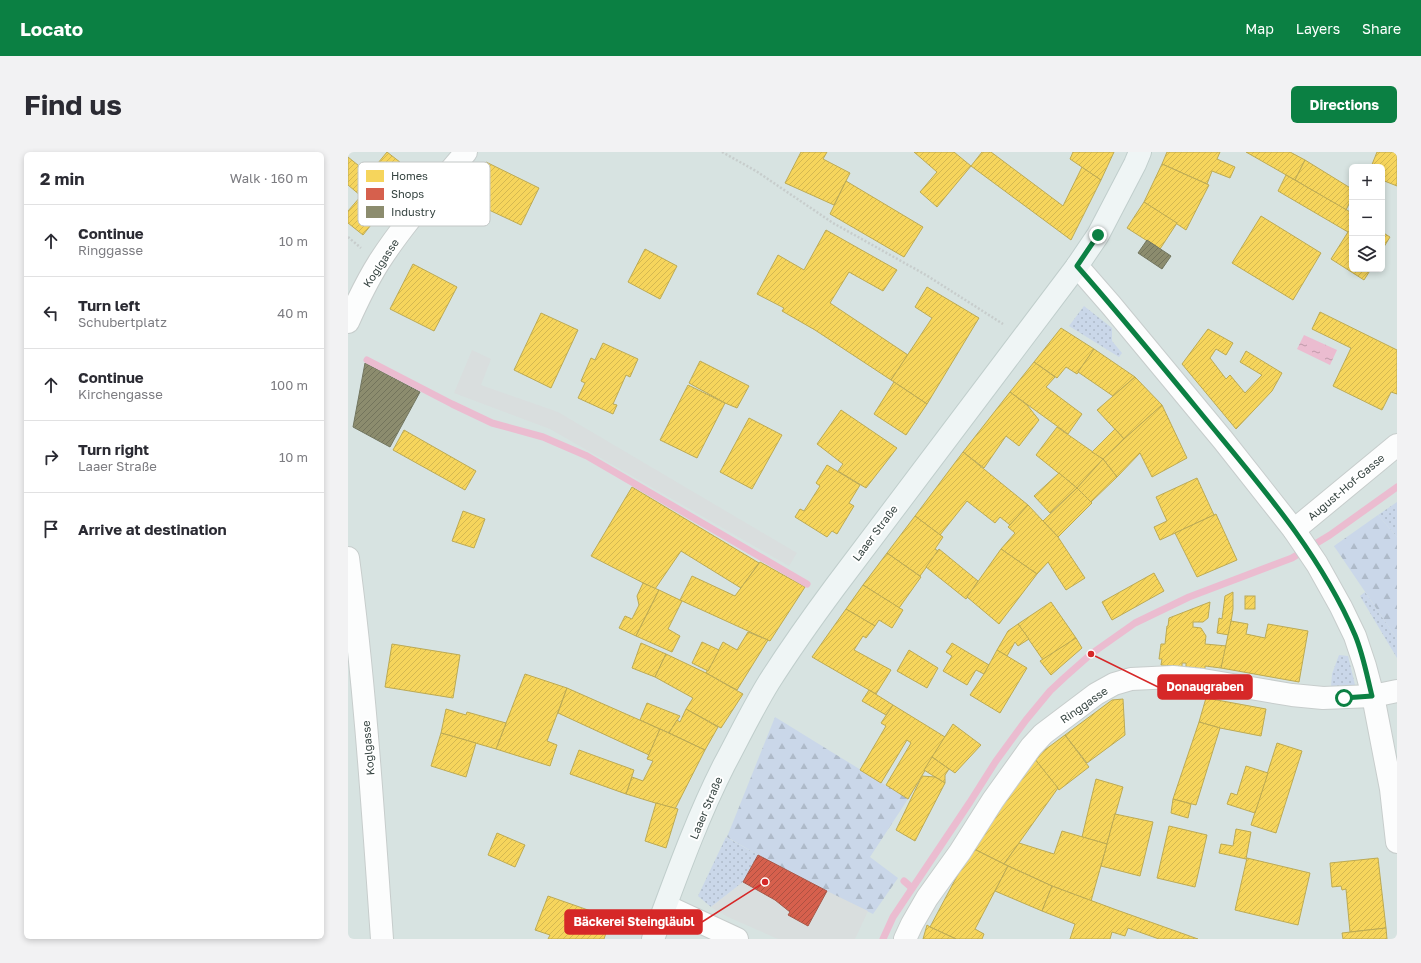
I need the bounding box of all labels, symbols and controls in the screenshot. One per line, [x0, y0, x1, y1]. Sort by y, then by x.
text: Locato [20, 17, 83, 40]
text: Map [1245, 20, 1274, 37]
text: Layers [1296, 20, 1340, 37]
text: Share [1362, 20, 1401, 37]
button: Directions [1291, 86, 1397, 123]
text: Find us [24, 88, 122, 121]
legend [358, 162, 490, 226]
map controls [1349, 164, 1385, 272]
button: + [1349, 164, 1385, 200]
text: 2 min [40, 168, 84, 189]
text: Homes [391, 169, 428, 182]
text: Walk · 160 m [230, 170, 308, 186]
text: Shops [391, 187, 424, 200]
button: − [1349, 200, 1385, 236]
text: Industry [391, 205, 436, 218]
text: Continue [78, 224, 144, 242]
route end [1089, 226, 1107, 244]
icon: ahead [40, 230, 62, 252]
text: 10 m [279, 233, 308, 249]
street label: Koglgasse [360, 236, 401, 289]
button: layers [1349, 236, 1385, 272]
text: Ringgasse [78, 242, 143, 258]
text: Turn left [78, 296, 140, 314]
icon: left [40, 302, 62, 324]
text: 40 m [277, 305, 308, 321]
text: Schubertplatz [78, 314, 167, 330]
text: Continue [78, 368, 144, 386]
icon: ahead [40, 374, 62, 396]
text: 100 m [271, 377, 308, 393]
text: Kirchengasse [78, 386, 163, 402]
text: Turn right [78, 440, 149, 458]
icon: right [40, 446, 62, 468]
text: 10 m [279, 449, 308, 465]
street label: August-Hof-Gasse [1305, 451, 1387, 523]
text: Laaer Straße [78, 458, 157, 474]
street label: Laaer Straße [849, 502, 900, 563]
icon: arrive [40, 518, 62, 540]
text: Arrive at destination [78, 520, 227, 538]
callout: Donaugraben [1158, 675, 1252, 699]
text: Donaugraben [1166, 679, 1244, 694]
street label: Ringgasse [1057, 683, 1110, 726]
route start [1335, 689, 1353, 707]
street label: Koglgasse [359, 720, 376, 776]
street label: Laaer Straße [687, 775, 725, 841]
callout: Bäckerei Steingläubl [565, 910, 702, 934]
text: Bäckerei Steingläubl [573, 914, 695, 929]

